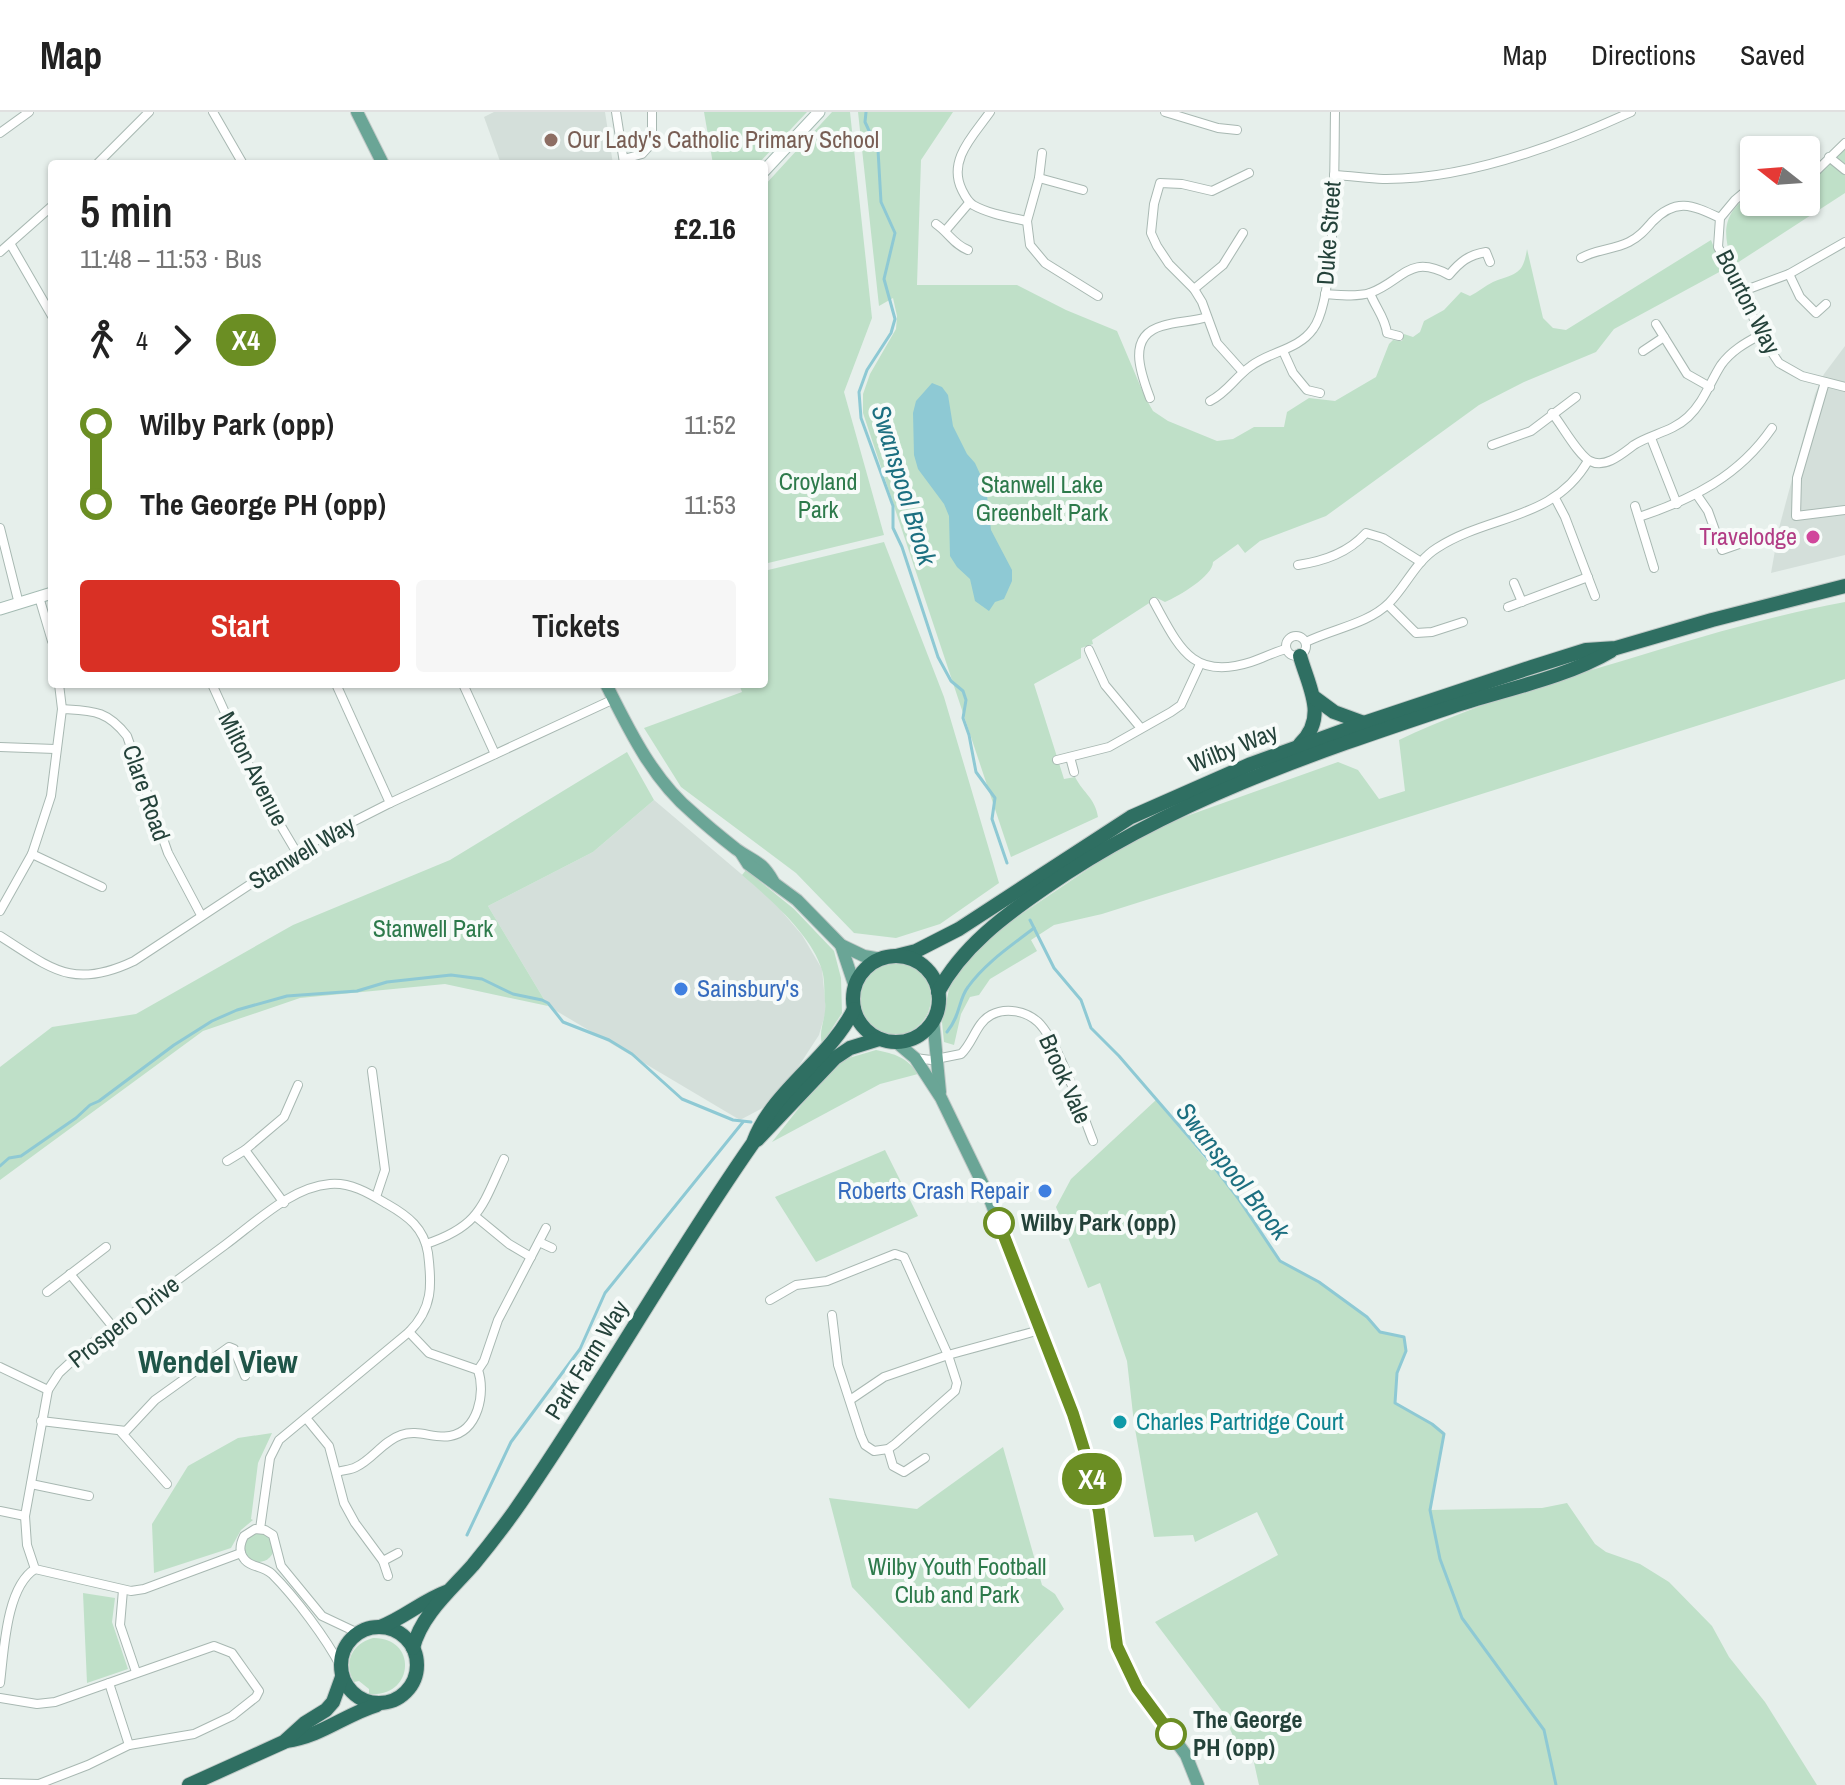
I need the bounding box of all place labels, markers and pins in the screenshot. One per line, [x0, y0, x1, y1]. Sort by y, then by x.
place label: Our Lady's Catholic Primary School [567, 123, 879, 155]
marker: Our Lady's Catholic Primary School [542, 131, 560, 149]
place label: Travelodge [1699, 520, 1797, 552]
marker: Travelodge [1804, 528, 1822, 546]
place label: Sainsbury's [697, 972, 799, 1004]
marker: Sainsbury's [672, 980, 690, 998]
place label: Roberts Crash Repair [838, 1174, 1029, 1206]
marker: Roberts Crash Repair [1036, 1182, 1054, 1200]
place label: Wilby Park (opp) [1021, 1206, 1176, 1238]
marker: Wilby Park (opp) [984, 1208, 1014, 1238]
place label: Charles Partridge Court [1136, 1405, 1344, 1437]
marker: Charles Partridge Court [1111, 1413, 1129, 1431]
place label: The George PH (opp) [1193, 1703, 1302, 1763]
marker: The George PH (opp) [1156, 1719, 1186, 1749]

